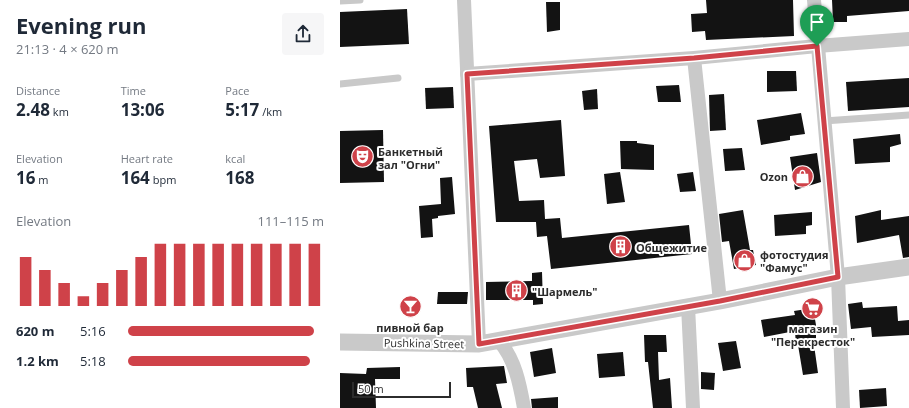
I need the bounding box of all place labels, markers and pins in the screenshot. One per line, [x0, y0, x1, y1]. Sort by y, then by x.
pin [800, 5, 834, 46]
theatre icon: Банкетный зал "Огни" [349, 144, 375, 170]
place label: Банкетный зал "Огни" [378, 144, 443, 172]
shop icon: Ozon [790, 163, 816, 189]
place label: Ozon [760, 169, 788, 184]
building icon: Общежитие [607, 234, 633, 260]
place label: Общежитие [636, 240, 707, 255]
shop icon: фотостудия "Фамус" [731, 247, 757, 273]
place label: фотостудия "Фамус" [760, 247, 828, 275]
building icon: "Шармель" [503, 278, 529, 304]
place label: "Шармель" [532, 284, 597, 299]
bar icon: пивной бар [397, 294, 423, 320]
supermarket icon: магазин "Перекресток" [800, 295, 826, 321]
place label: пивной бар [376, 320, 444, 335]
place label: магазин "Перекресток" [771, 321, 855, 349]

